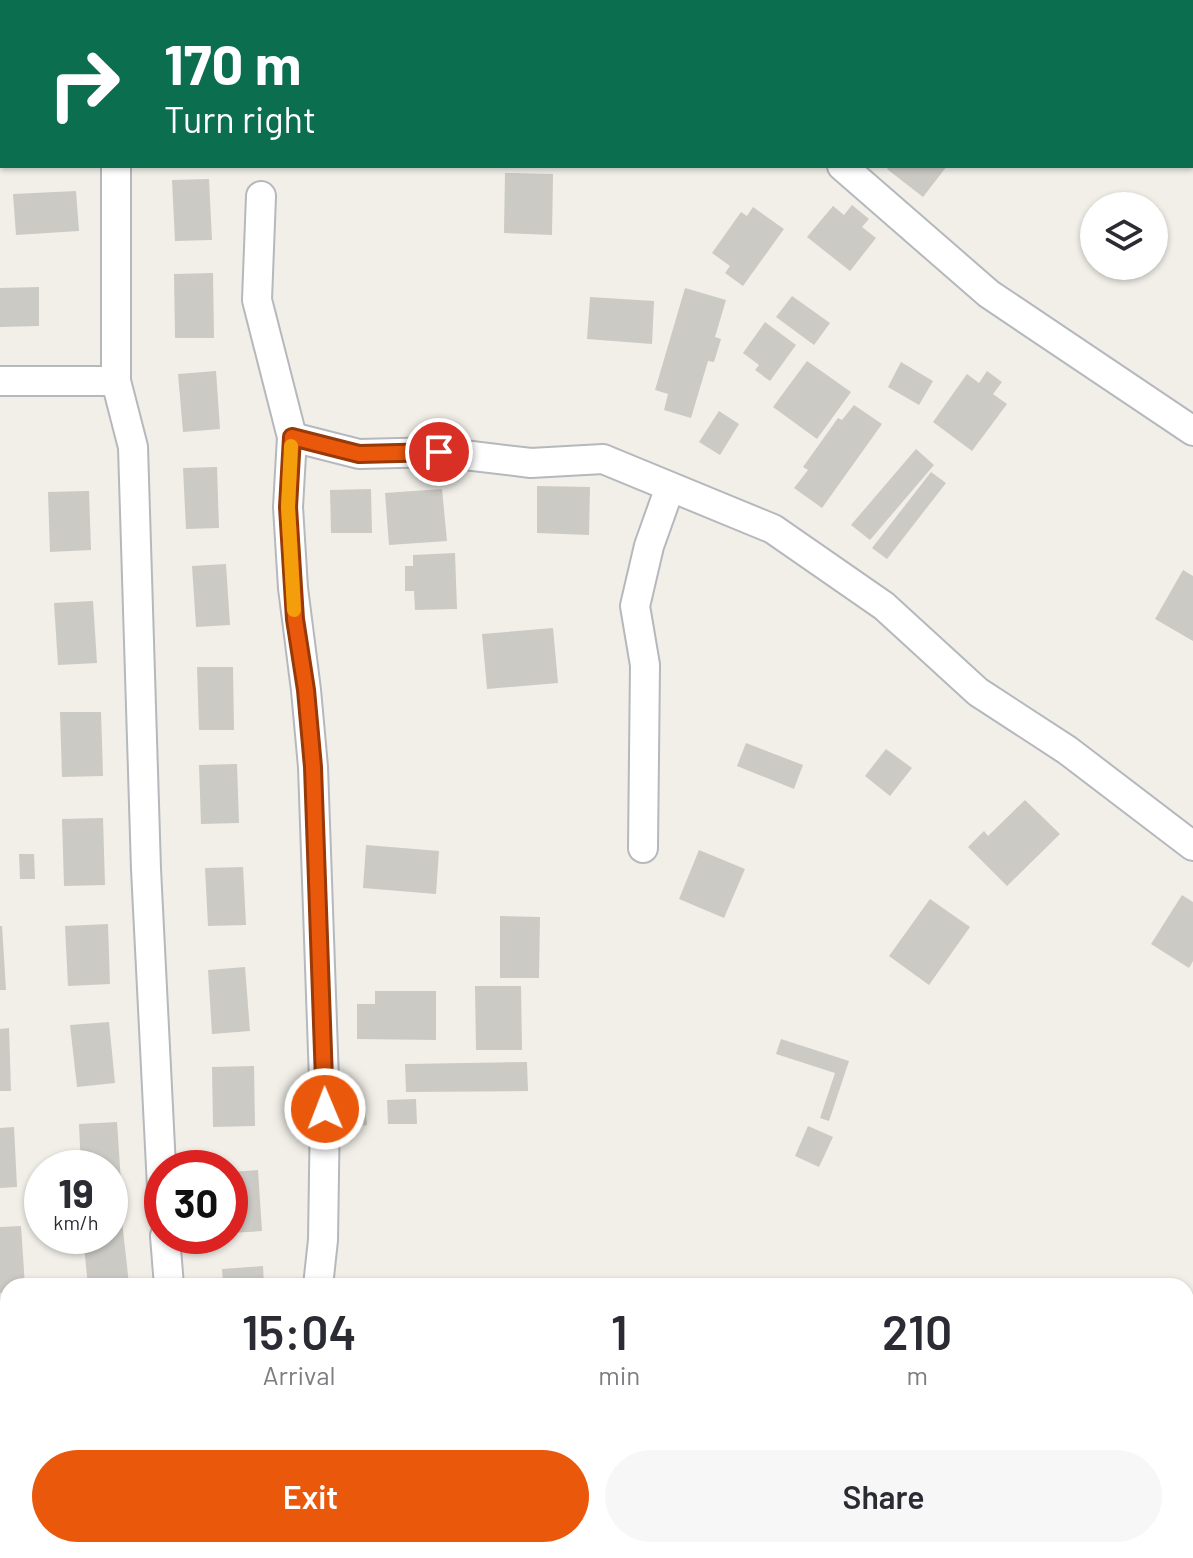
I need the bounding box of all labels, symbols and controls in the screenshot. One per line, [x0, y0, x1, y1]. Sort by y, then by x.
text: 170 m [164, 29, 301, 96]
icon: right [32, 32, 136, 136]
text: Turn right [164, 97, 316, 140]
map controls [1080, 192, 1168, 280]
button: layers [1080, 192, 1168, 280]
pin [405, 418, 473, 486]
icon: arrive [417, 430, 461, 474]
position arrow [283, 1067, 367, 1151]
speed limit sign: 30 [144, 1150, 248, 1254]
text: 19 [58, 1168, 94, 1216]
text: km/h [53, 1210, 99, 1234]
text: 15:04 [242, 1302, 356, 1360]
text: 1 [611, 1302, 628, 1360]
text: 210 [882, 1302, 952, 1360]
text: Arrival [263, 1359, 335, 1390]
text: min [598, 1359, 640, 1390]
text: m [906, 1359, 928, 1390]
button: Exit [32, 1450, 589, 1542]
button: Share [605, 1450, 1162, 1542]

